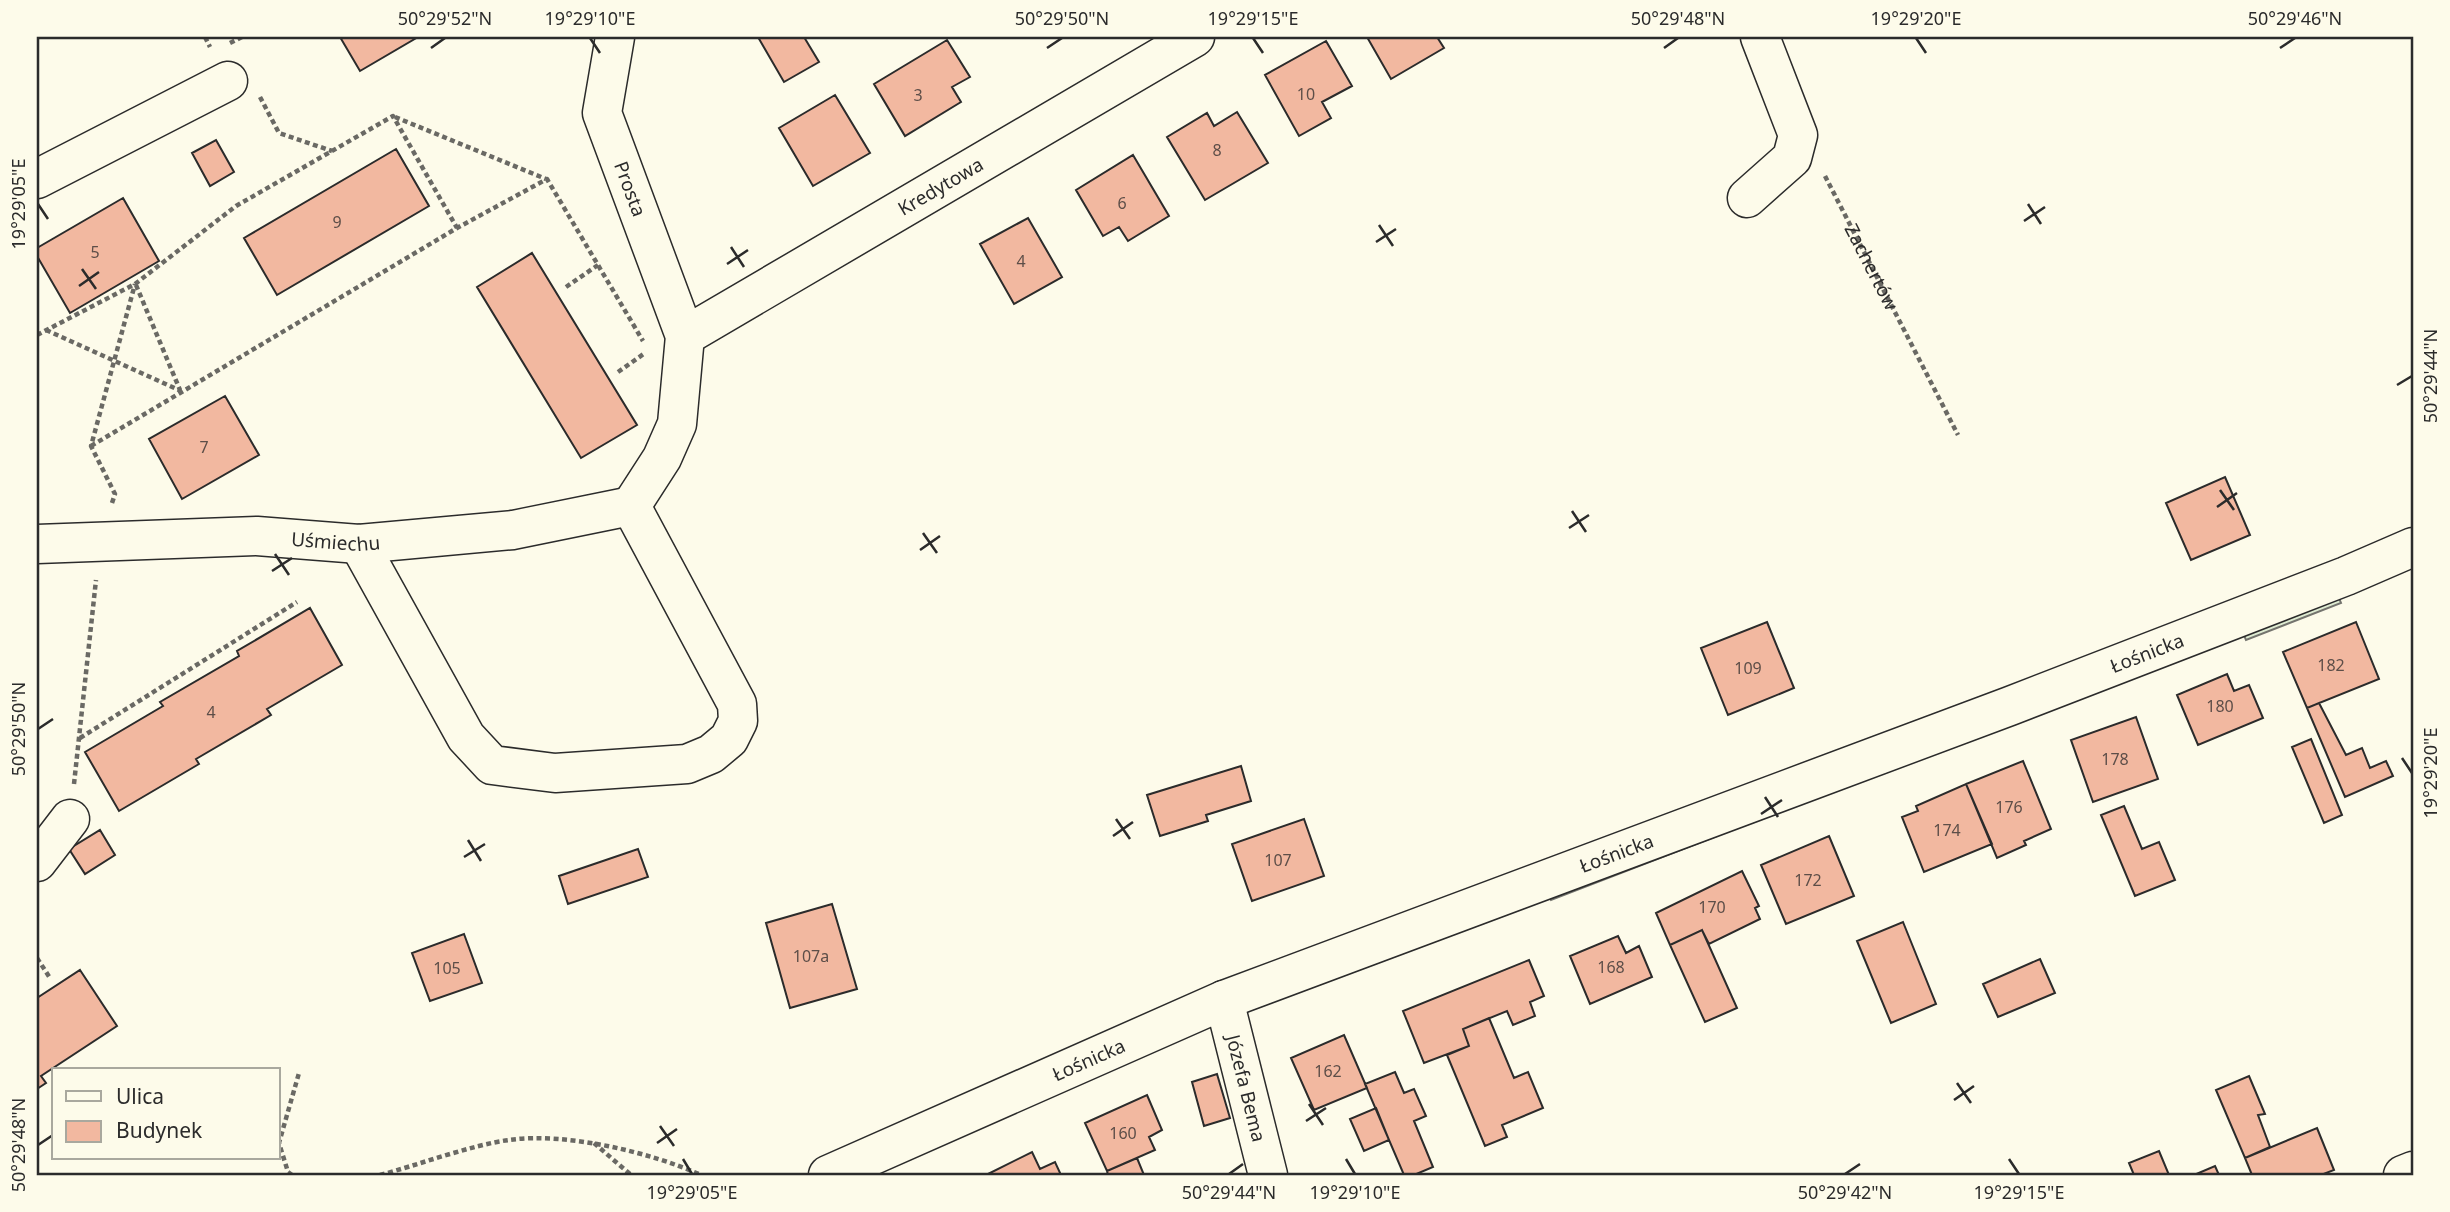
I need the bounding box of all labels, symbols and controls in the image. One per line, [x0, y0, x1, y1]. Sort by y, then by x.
text: 50°29'52"N [398, 6, 492, 30]
text: 19°29'10"E [545, 6, 635, 30]
text: 50°29'50"N [1015, 6, 1109, 30]
text: 19°29'15"E [1208, 6, 1298, 30]
text: 50°29'48"N [1631, 6, 1725, 30]
text: 19°29'20"E [1871, 6, 1961, 30]
text: 50°29'46"N [2248, 6, 2342, 30]
house number: 10 [1297, 83, 1315, 105]
house number: 3 [913, 84, 923, 106]
house number: 8 [1212, 139, 1222, 161]
street label: Kredytowa [893, 151, 988, 222]
street label: Prosta [608, 158, 652, 220]
text: 19°29'05"E [6, 159, 30, 249]
house number: 6 [1117, 192, 1127, 214]
house number: 9 [332, 211, 342, 233]
street label: Zachertów [1839, 219, 1905, 315]
house number: 5 [90, 241, 100, 263]
house number: 4 [1016, 250, 1026, 272]
text: 50°29'44"N [2418, 329, 2442, 423]
house number: 7 [199, 436, 209, 458]
street label: Uśmiechu [290, 526, 381, 557]
street label: Łośnicka [2106, 627, 2188, 679]
house number: 182 [2317, 654, 2345, 676]
house number: 109 [1734, 657, 1762, 679]
text: 50°29'50"N [6, 682, 30, 776]
house number: 180 [2206, 695, 2234, 717]
house number: 4 [206, 701, 216, 723]
text: 19°29'20"E [2418, 728, 2442, 818]
house number: 178 [2101, 748, 2129, 770]
house number: 176 [1995, 796, 2023, 818]
house number: 174 [1933, 819, 1961, 841]
street label: Łośnicka [1576, 827, 1657, 879]
house number: 107 [1264, 849, 1292, 871]
house number: 172 [1794, 869, 1822, 891]
house number: 170 [1698, 896, 1726, 918]
house number: 107a [793, 945, 829, 967]
house number: 168 [1597, 956, 1625, 978]
house number: 105 [433, 957, 461, 979]
street label: Józefa Bema [1220, 1030, 1272, 1145]
street label: Łośnicka [1048, 1032, 1129, 1087]
house number: 162 [1314, 1060, 1342, 1082]
legend [52, 1068, 280, 1160]
text: Ulica [116, 1082, 164, 1110]
text: 50°29'48"N [6, 1098, 30, 1192]
text: Budynek [116, 1116, 203, 1144]
house number: 160 [1109, 1122, 1137, 1144]
text: 19°29'05"E [647, 1180, 737, 1204]
text: 50°29'44"N [1182, 1180, 1276, 1204]
text: 19°29'10"E [1310, 1180, 1400, 1204]
text: 50°29'42"N [1798, 1180, 1892, 1204]
text: 19°29'15"E [1974, 1180, 2064, 1204]

